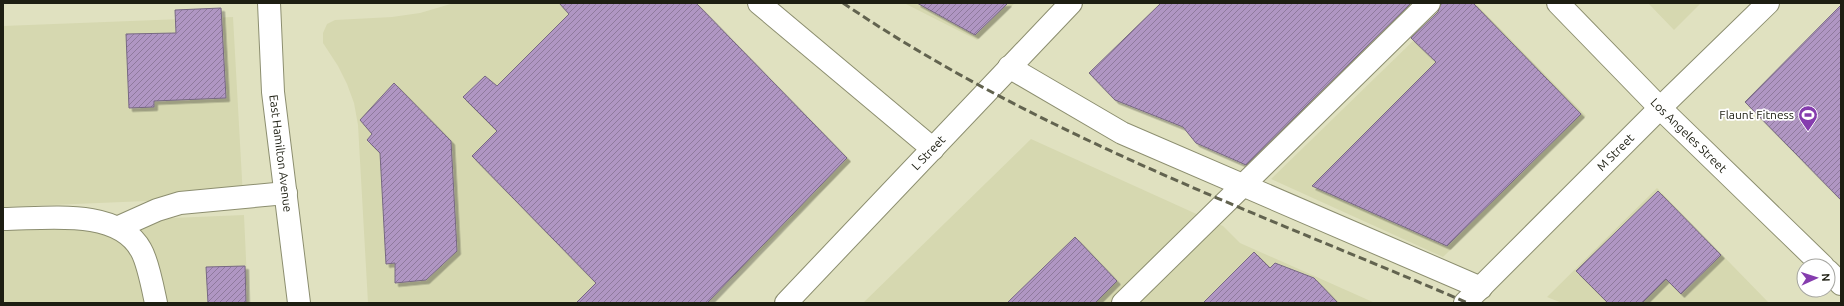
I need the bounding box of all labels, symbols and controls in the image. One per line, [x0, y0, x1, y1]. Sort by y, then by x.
street label: East Hamilton Avenue [267, 94, 295, 213]
street label: Los Angeles Street [1648, 95, 1730, 175]
sports icon: Flaunt Fitness [1797, 104, 1819, 132]
place label: Flaunt Fitness [1719, 108, 1794, 121]
street label: M Street [1594, 131, 1637, 173]
street label: L Street [909, 133, 948, 172]
north arrow [1796, 258, 1836, 298]
text: N [1820, 273, 1832, 282]

